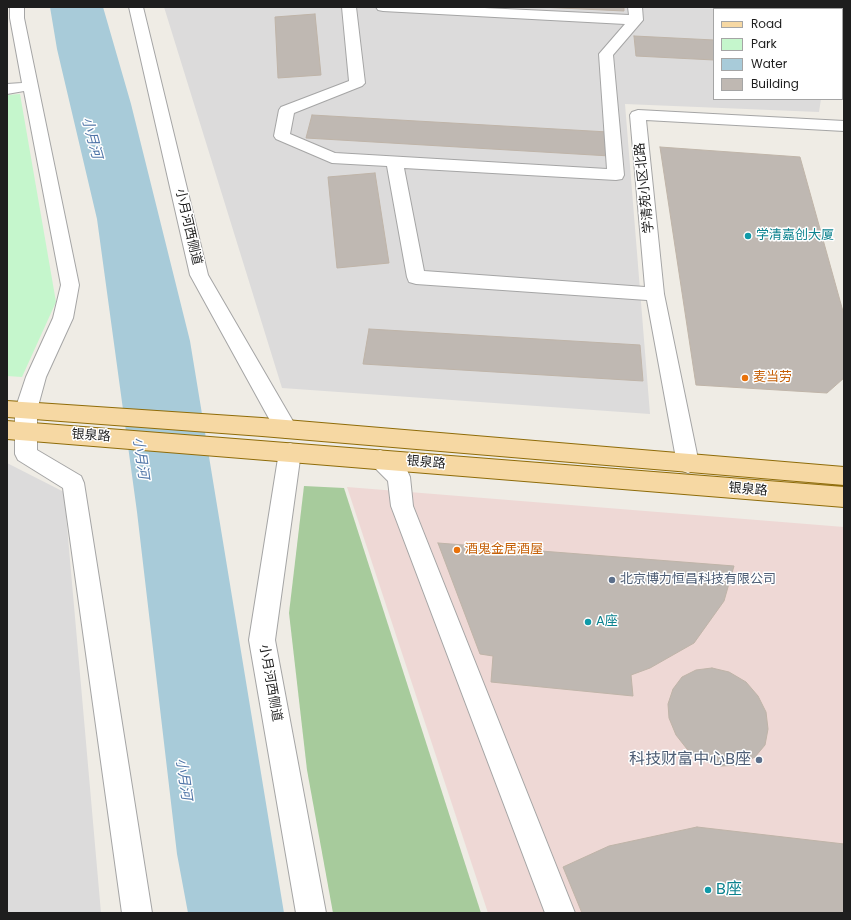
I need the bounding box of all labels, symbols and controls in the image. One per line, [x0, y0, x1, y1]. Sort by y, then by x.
legend [713, 8, 843, 100]
text: Road [751, 15, 782, 32]
text: Park [751, 35, 777, 52]
text: Water [751, 55, 787, 72]
text: Building [751, 75, 799, 92]
water label: 小月河 [77, 116, 105, 160]
street label: 学清苑小区北路 [632, 142, 658, 234]
street label: 小月河西侧道 [172, 187, 204, 267]
place label: 学清嘉创大厦 [756, 228, 834, 244]
marker: 学清嘉创大厦 [743, 231, 753, 241]
place label: 麦当劳 [753, 370, 792, 386]
marker: 麦当劳 [740, 373, 750, 383]
street label: 银泉路 [71, 427, 111, 445]
water label: 小月河 [129, 436, 151, 480]
street label: 银泉路 [406, 454, 446, 472]
street label: 银泉路 [728, 481, 768, 499]
place label: 酒鬼金居酒屋 [465, 542, 543, 558]
marker: 酒鬼金居酒屋 [452, 545, 462, 555]
place label: 北京博力恒昌科技有限公司 [620, 572, 776, 588]
marker: 北京博力恒昌科技有限公司 [607, 575, 617, 585]
place label: A座 [596, 614, 618, 630]
marker: A座 [583, 617, 593, 627]
street label: 小月河西侧道 [256, 643, 284, 723]
place label: 科技财富中心B座 [629, 750, 751, 770]
marker: 科技财富中心B座 [754, 755, 764, 765]
water label: 小月河 [172, 757, 194, 801]
place label: B座 [716, 880, 742, 900]
marker: B座 [703, 885, 713, 895]

